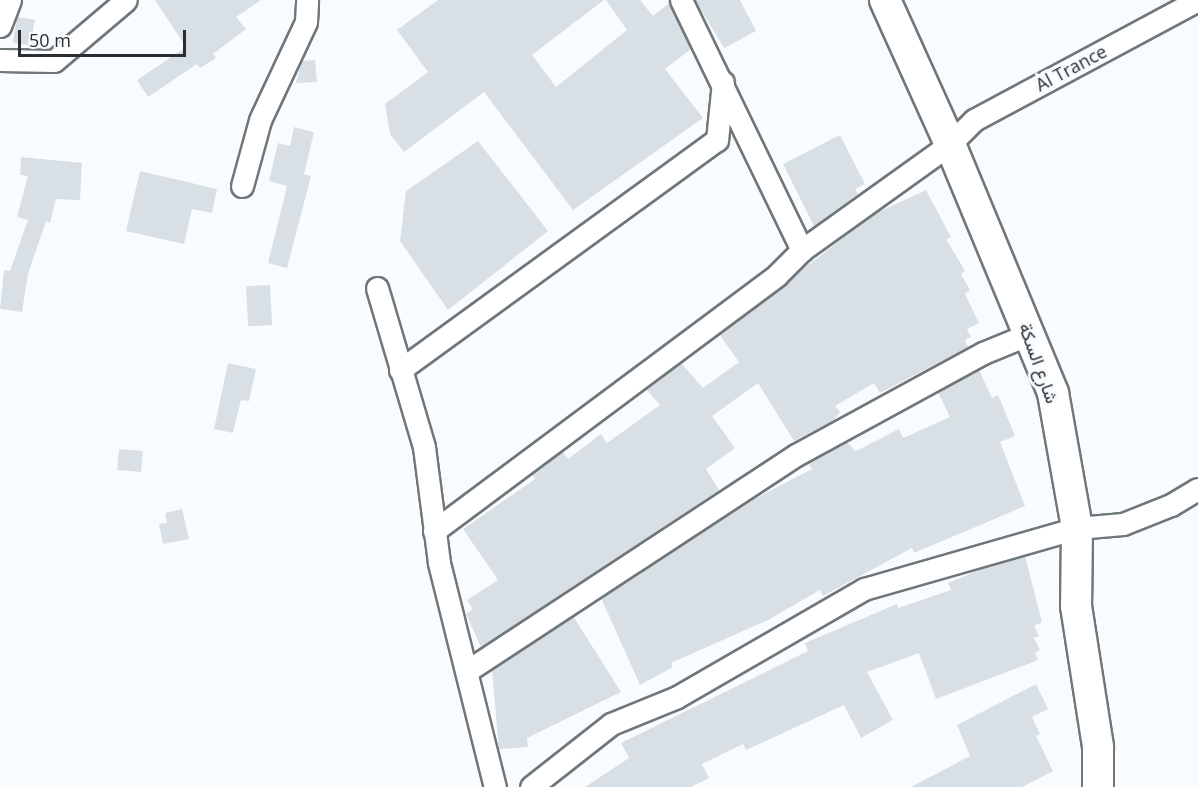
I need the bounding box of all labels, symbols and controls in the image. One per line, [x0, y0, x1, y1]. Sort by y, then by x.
scale bar [21, 18, 189, 56]
text: 50 m [29, 28, 71, 52]
street label: Al Trance [1032, 40, 1110, 96]
street label: شارع السكة [1014, 320, 1064, 406]

